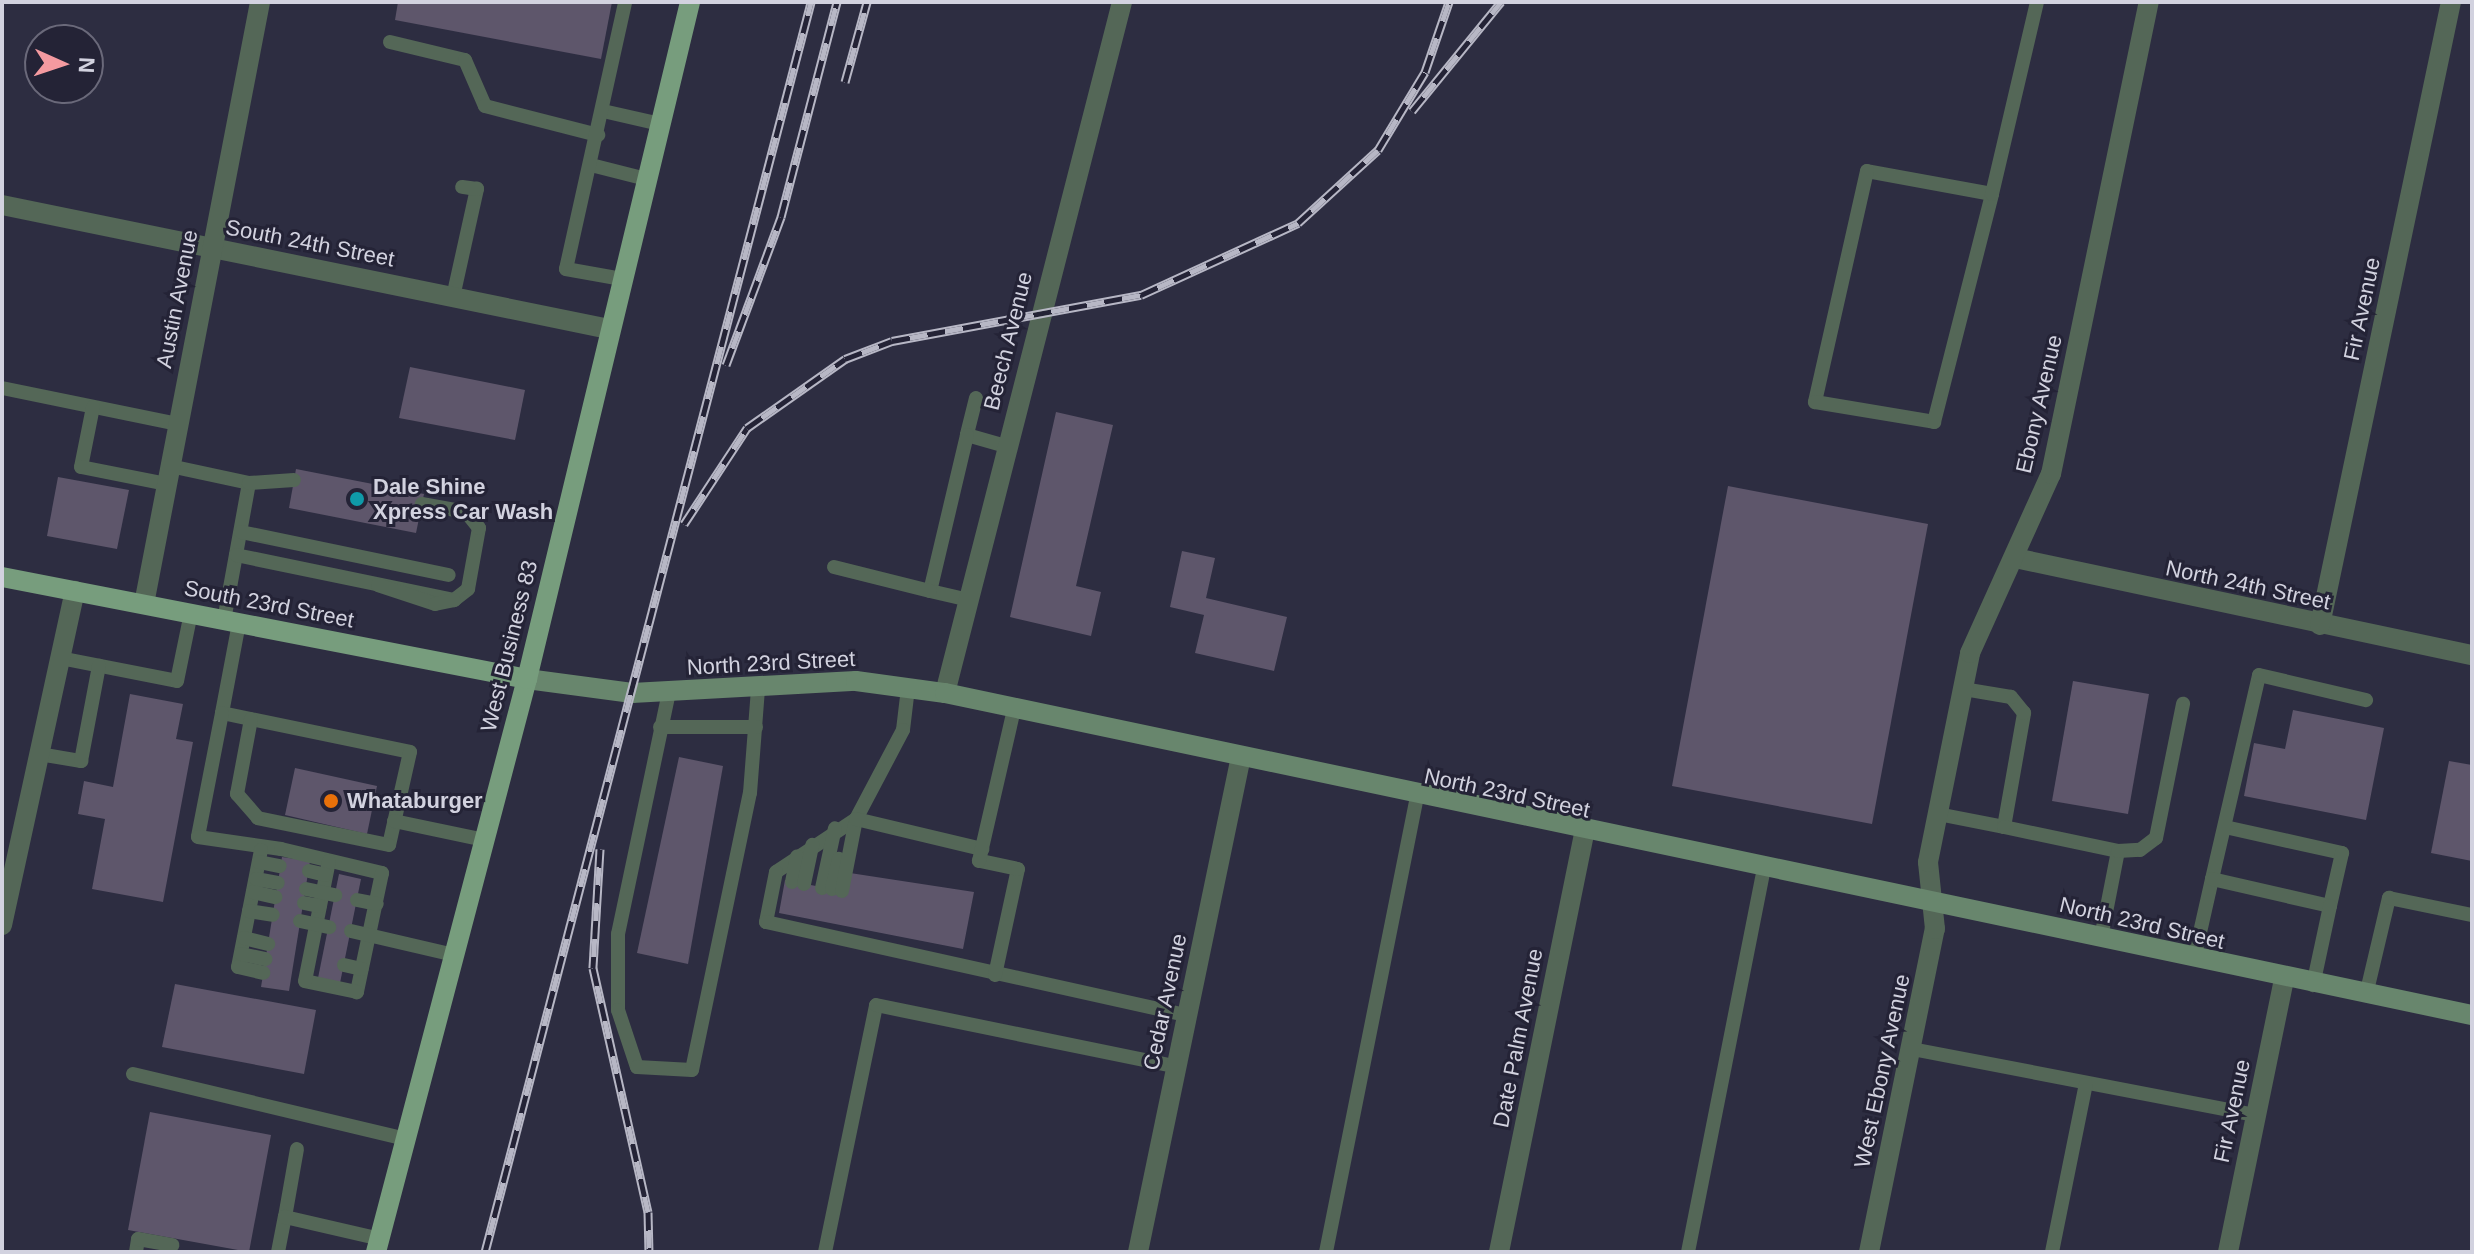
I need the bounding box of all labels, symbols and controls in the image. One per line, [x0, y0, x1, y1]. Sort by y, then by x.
north arrow [24, 24, 104, 104]
text: N [74, 57, 99, 74]
street label: South 24th Street [223, 214, 397, 272]
street label: Austin Avenue [151, 227, 203, 371]
street label: Fir Avenue [2338, 254, 2386, 364]
street label: Beech Avenue [978, 269, 1038, 413]
street label: Ebony Avenue [2010, 332, 2068, 476]
place label: Dale Shine Xpress Car Wash [373, 473, 553, 524]
marker: Dale Shine Xpress Car Wash [348, 490, 366, 508]
street label: North 24th Street [2163, 555, 2333, 615]
street label: West Business 83 [475, 558, 543, 734]
street label: South 23rd Street [182, 575, 356, 633]
street label: North 23rd Street [686, 645, 856, 681]
street label: North 23rd Street [1422, 763, 1592, 823]
place label: Whataburger [347, 788, 483, 814]
marker: Whataburger [322, 792, 340, 810]
street label: North 23rd Street [2057, 891, 2227, 955]
street label: Cedar Avenue [1138, 931, 1192, 1073]
street label: Date Palm Avenue [1488, 946, 1548, 1130]
street label: West Ebony Avenue [1848, 971, 1916, 1171]
street label: Fir Avenue [2208, 1056, 2256, 1166]

